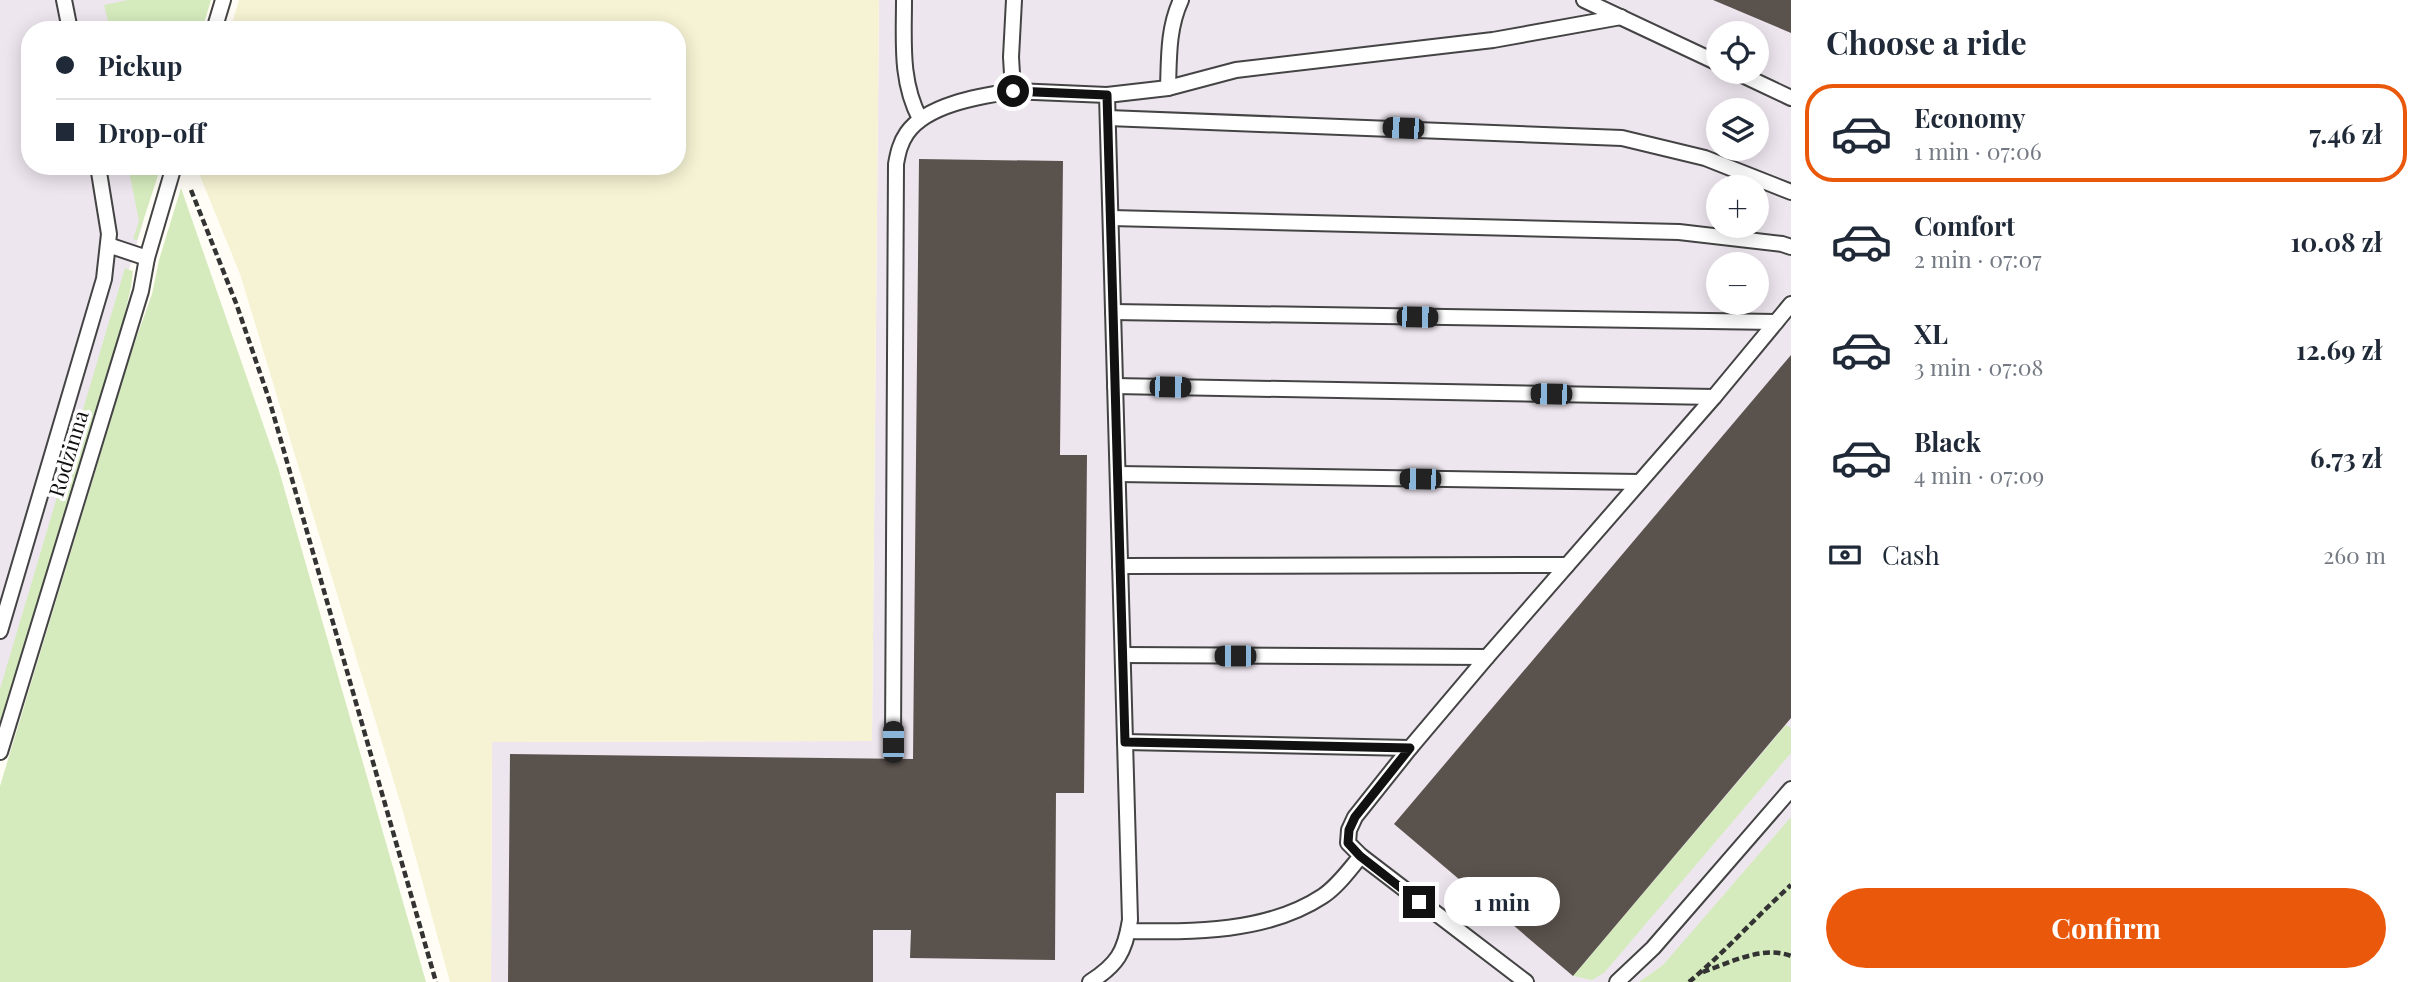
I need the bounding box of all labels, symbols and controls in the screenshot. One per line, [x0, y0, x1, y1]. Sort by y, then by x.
text: Choose a ride [1826, 20, 2027, 63]
map controls [1706, 21, 1769, 315]
button: locate [1706, 21, 1769, 84]
text: Pickup [98, 48, 182, 83]
route start [997, 75, 1029, 107]
button: layers [1706, 98, 1769, 161]
text: Economy [1914, 100, 2025, 135]
icon: car [1830, 102, 1893, 165]
text: Drop-off [98, 115, 205, 150]
text: 7.46 zł [2309, 116, 2382, 151]
car [1382, 117, 1425, 139]
text: 1 min · 07:06 [1914, 135, 2042, 166]
button: + [1706, 175, 1769, 238]
text: Comfort [1914, 208, 2015, 243]
icon: car [1830, 210, 1893, 273]
text: 10.08 zł [2290, 224, 2382, 259]
text: 2 min · 07:07 [1914, 243, 2042, 274]
button: − [1706, 252, 1769, 315]
car [1396, 306, 1439, 328]
text: XL [1914, 316, 1948, 351]
icon: car [1830, 318, 1893, 381]
text: 12.69 zł [2296, 332, 2382, 367]
text: 3 min · 07:08 [1914, 351, 2044, 382]
car [1149, 376, 1192, 398]
car [1530, 383, 1573, 405]
street label: Rodzinna [41, 406, 94, 500]
text: Black [1914, 424, 1981, 459]
icon: car [1830, 426, 1893, 489]
text: 6.73 zł [2310, 440, 2382, 475]
text: 4 min · 07:09 [1914, 459, 2044, 490]
car [1399, 468, 1442, 490]
icon: cash [1826, 536, 1864, 574]
text: Cash [1882, 537, 1940, 572]
text: 260 m [2323, 539, 2386, 570]
car [1215, 646, 1257, 667]
car [883, 721, 904, 763]
callout: 1 min [1444, 878, 1559, 926]
route end [1403, 886, 1435, 918]
text: 1 min [1474, 886, 1530, 917]
button: Confirm [1826, 888, 2386, 968]

